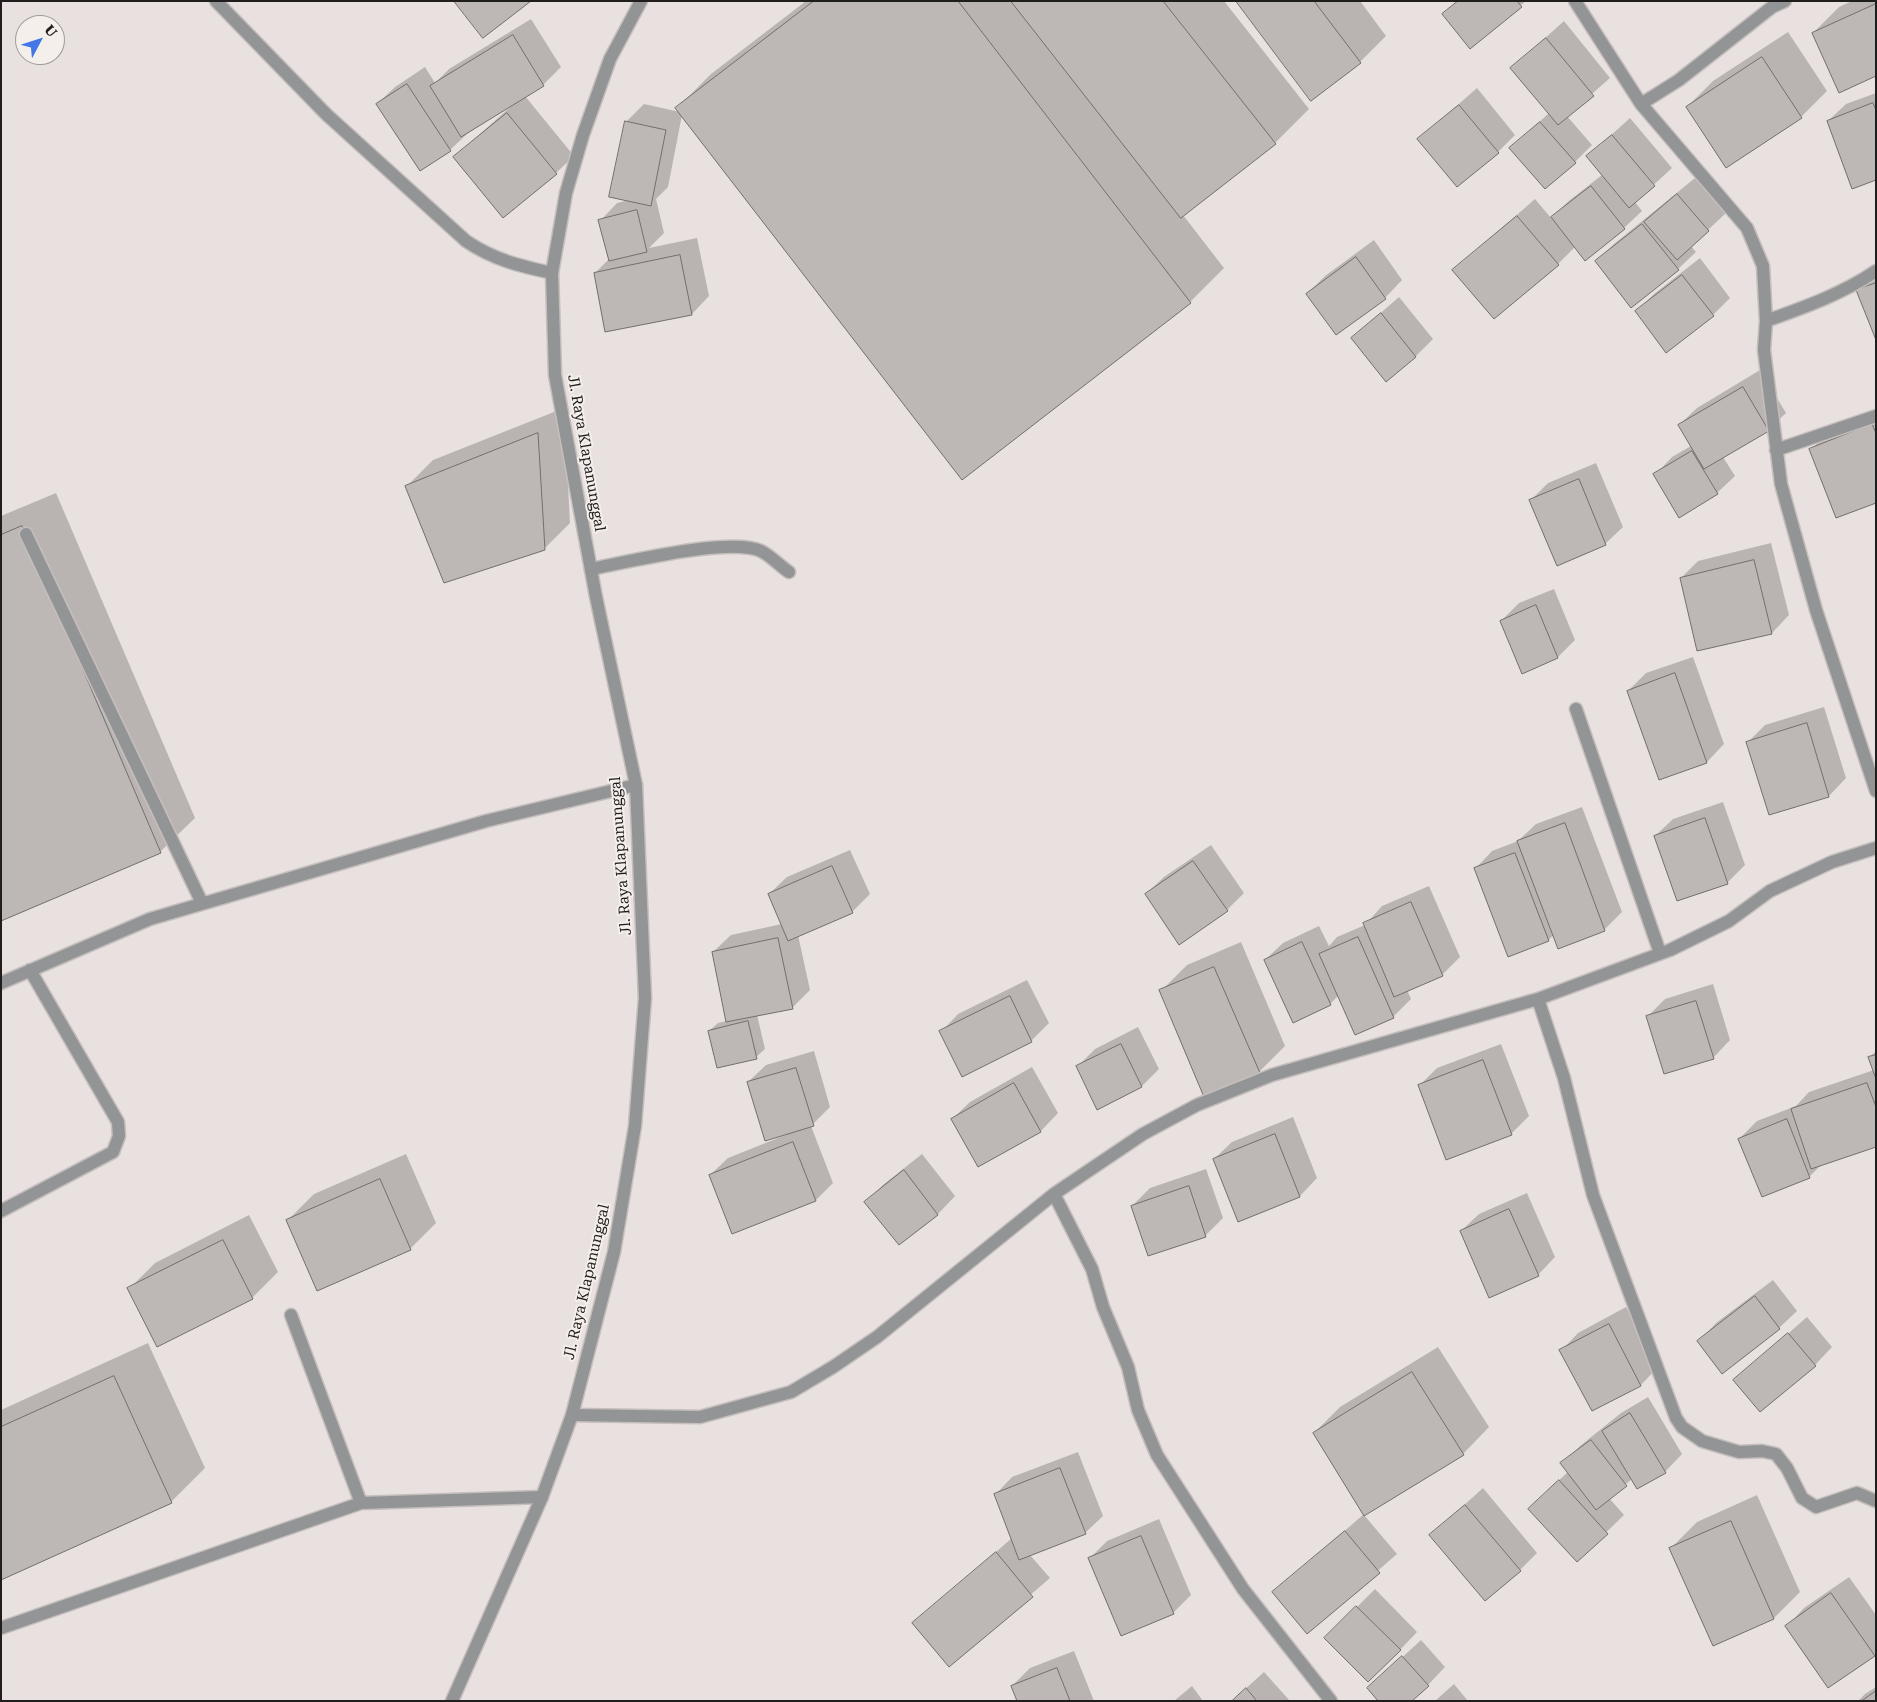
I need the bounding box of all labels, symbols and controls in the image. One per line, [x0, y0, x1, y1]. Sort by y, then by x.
north arrow [15, 15, 65, 65]
text: U [41, 22, 60, 40]
street label: Jl. Raya Klapanunggal [563, 373, 609, 533]
street label: Jl. Raya Klapanunggal [606, 776, 636, 936]
street label: Jl. Raya Klapanunggal [560, 1202, 614, 1362]

